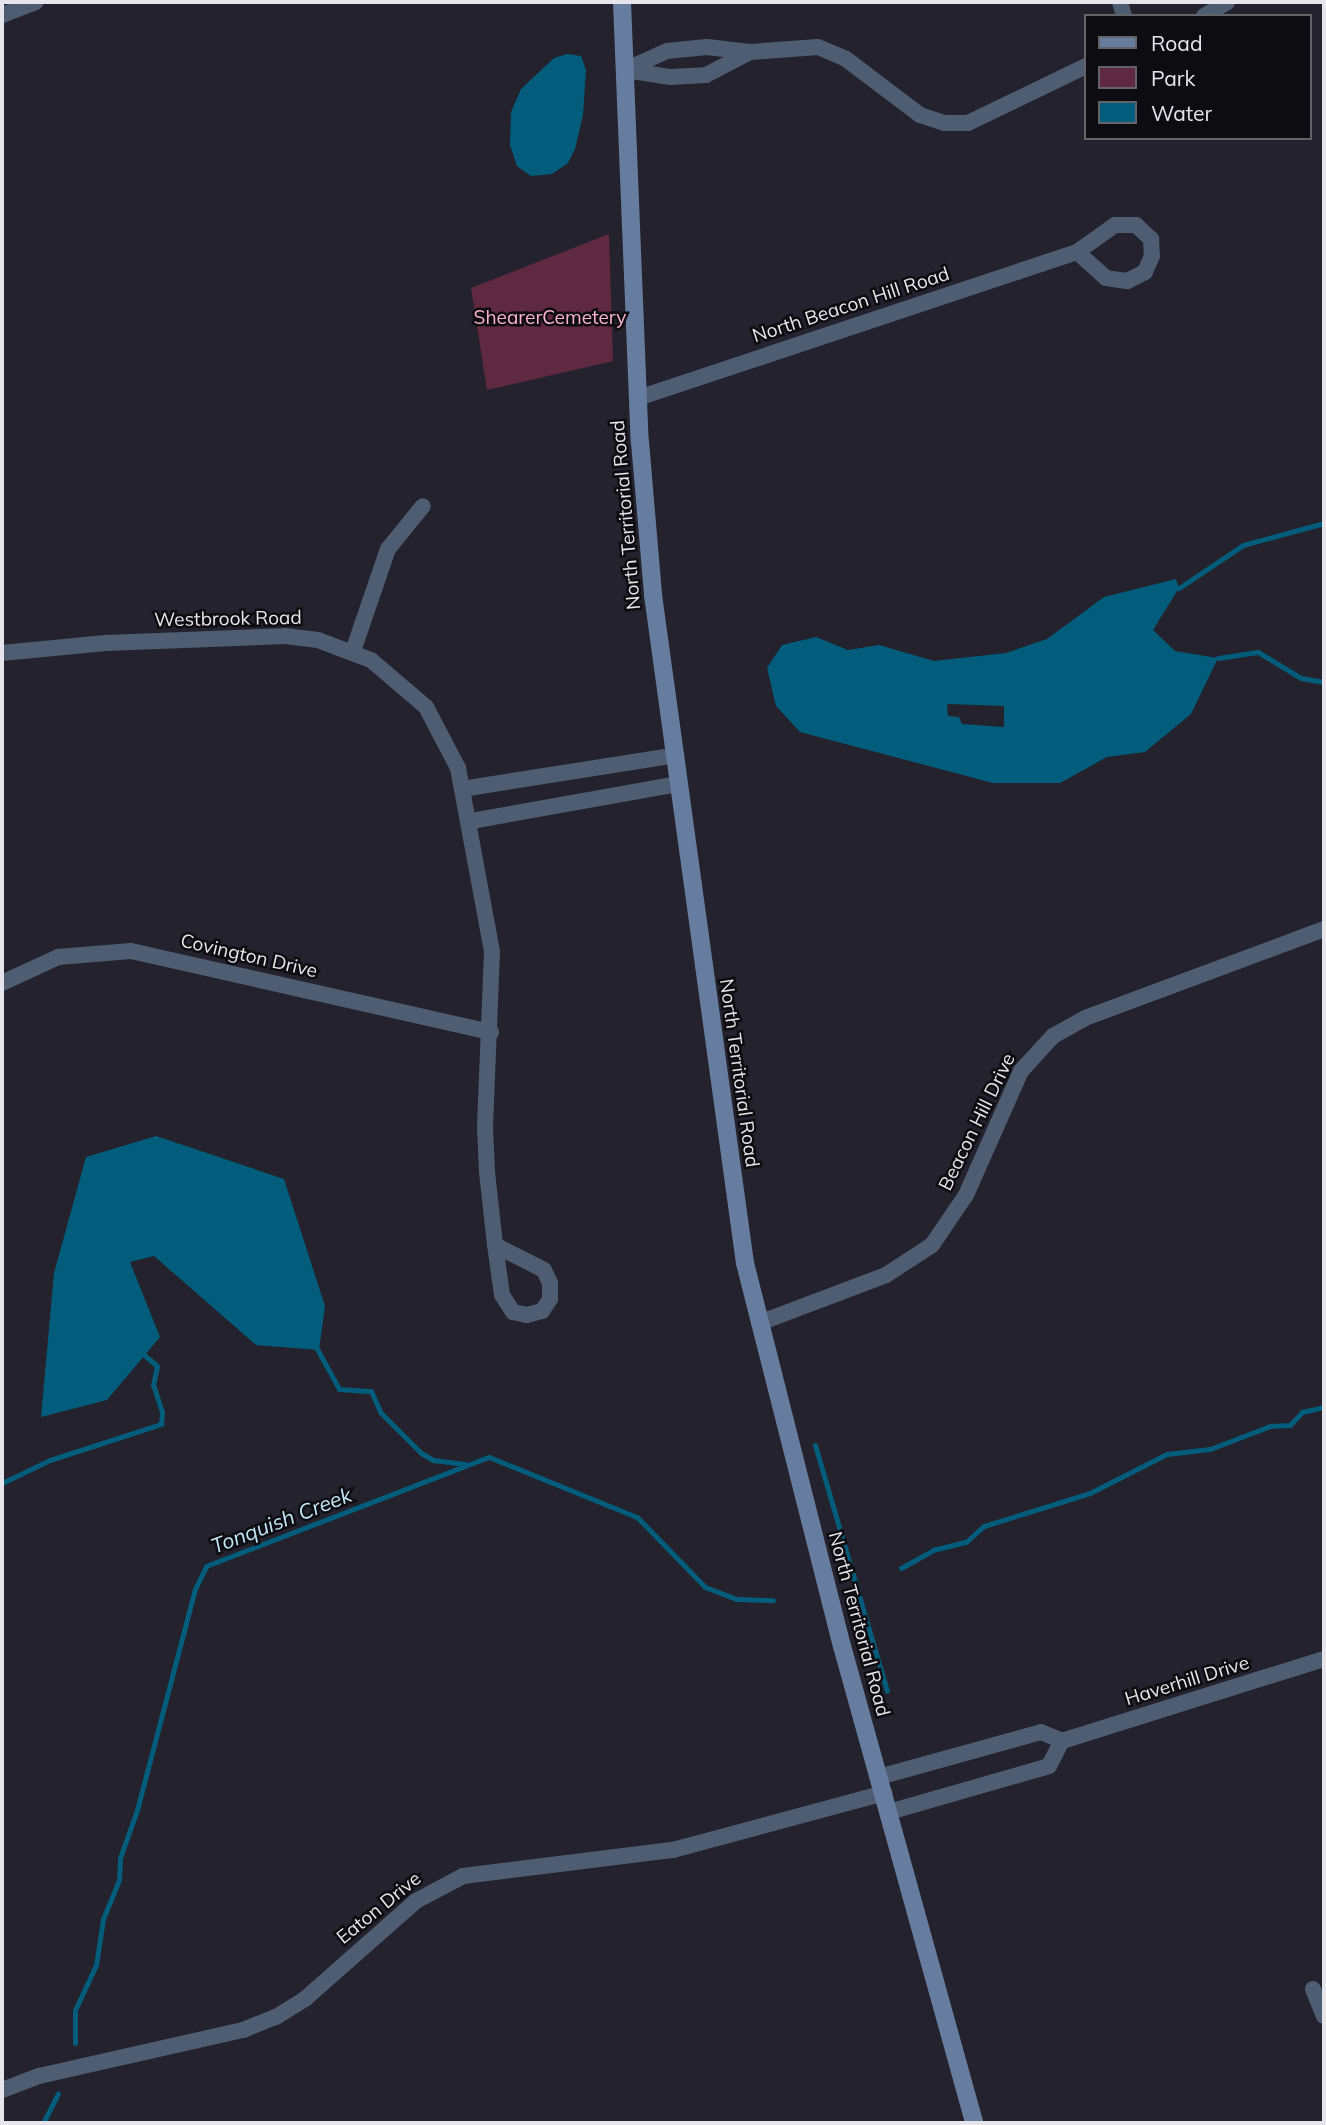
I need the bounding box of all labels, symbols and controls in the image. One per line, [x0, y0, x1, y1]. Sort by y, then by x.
legend [1084, 14, 1312, 140]
text: Road [1151, 30, 1202, 56]
text: Park [1151, 65, 1195, 91]
text: Water [1151, 100, 1212, 126]
street label: North Beacon Hill Road [750, 262, 952, 348]
park label: ShearerCemetery [474, 307, 626, 329]
street label: North Territorial Road [606, 419, 646, 611]
street label: Westbrook Road [154, 606, 302, 632]
street label: Covington Drive [178, 929, 320, 983]
street label: North Territorial Road [714, 977, 764, 1169]
street label: Beacon Hill Drive [934, 1050, 1020, 1194]
water label: Tonquish Creek [207, 1482, 355, 1558]
street label: North Territorial Road [823, 1529, 895, 1719]
street label: Haverhill Drive [1122, 1651, 1252, 1711]
street label: Eaton Drive [332, 1867, 426, 1949]

